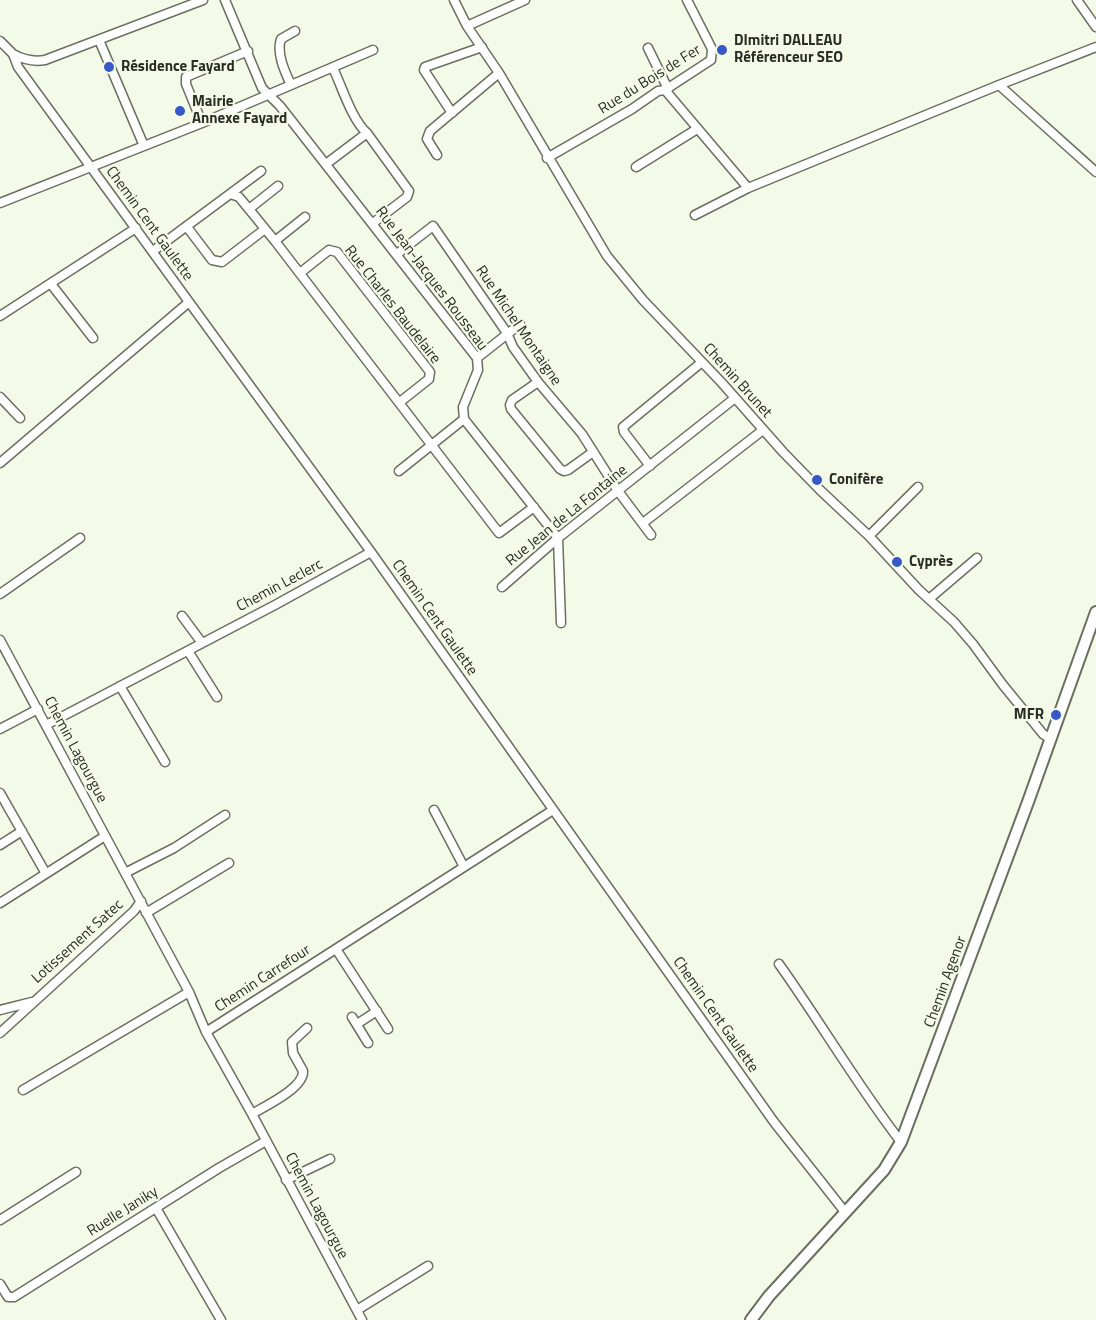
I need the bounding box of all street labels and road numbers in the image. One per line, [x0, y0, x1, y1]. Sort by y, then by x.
street label: Rue du Bois de Fer [596, 41, 704, 119]
street label: Chemin Cent Gaulette [101, 163, 197, 285]
street label: Rue Jean-Jacques Rousseau [371, 203, 491, 355]
street label: Rue Charles Baudelaire [340, 242, 444, 368]
street label: Rue Michel Montaigne [471, 263, 565, 389]
street label: Chemin Brunet [699, 340, 775, 422]
street label: Rue Jean de La Fontaine [503, 462, 631, 570]
street label: Chemin Leclerc [234, 556, 326, 616]
street label: Chemin Cent Gaulette [387, 557, 481, 679]
street label: Chemin Lagourgue [39, 694, 111, 806]
street label: Lotissement Satec [29, 896, 127, 988]
street label: Chemin Agenor [921, 934, 971, 1030]
street label: Chemin Carrefour [212, 941, 314, 1017]
street label: Chemin Cent Gaulette [668, 954, 762, 1076]
street label: Chemin Lagourgue [280, 1150, 352, 1262]
street label: Ruelle Janiky [84, 1183, 162, 1241]

